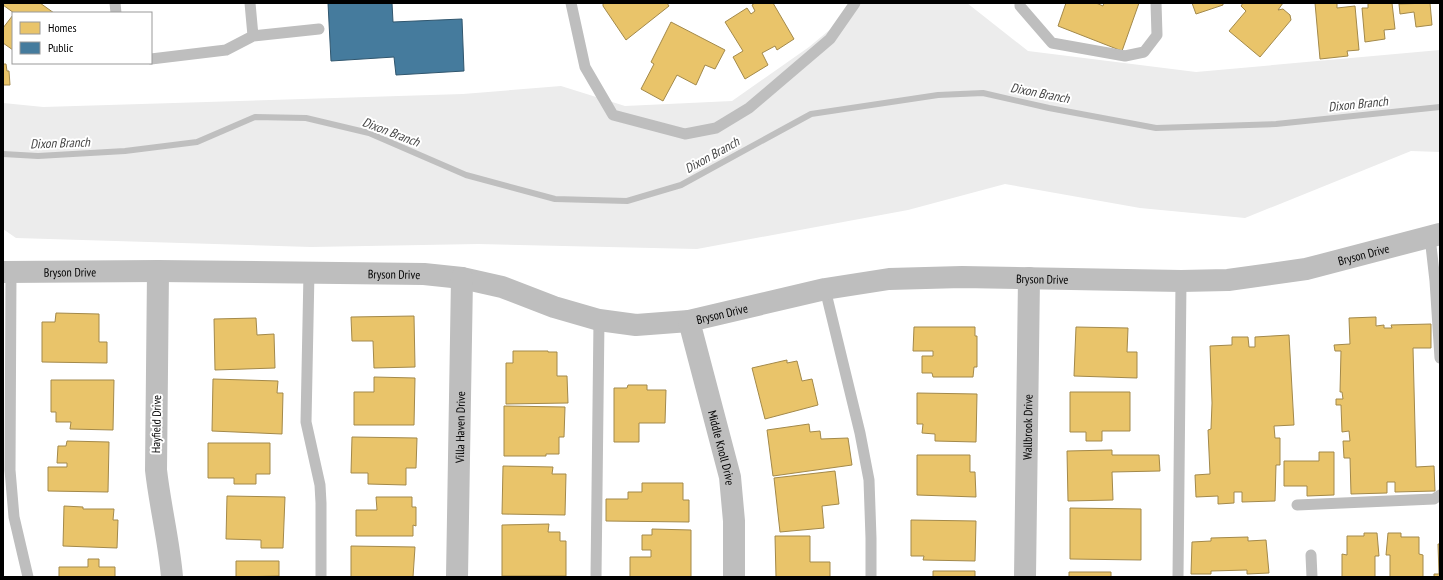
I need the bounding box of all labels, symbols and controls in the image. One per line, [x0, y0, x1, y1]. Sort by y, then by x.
legend [12, 12, 152, 64]
text: Homes [48, 20, 76, 35]
text: Public [48, 40, 74, 55]
water label: Dixon Branch [1009, 79, 1072, 107]
water label: Dixon Branch [1327, 92, 1390, 116]
water label: Dixon Branch [360, 113, 423, 151]
water label: Dixon Branch [682, 132, 743, 177]
water label: Dixon Branch [30, 133, 91, 153]
street label: Bryson Drive [1336, 240, 1391, 268]
street label: Bryson Drive [44, 264, 96, 279]
street label: Bryson Drive [368, 266, 420, 281]
street label: Bryson Drive [1016, 270, 1069, 286]
street label: Bryson Drive [695, 300, 749, 327]
street label: Villa Haven Drive [451, 391, 468, 464]
street label: Wallbrook Drive [1019, 394, 1035, 460]
street label: Hayfield Drive [148, 395, 164, 453]
street label: Middle Knoll Drive [705, 409, 738, 486]

